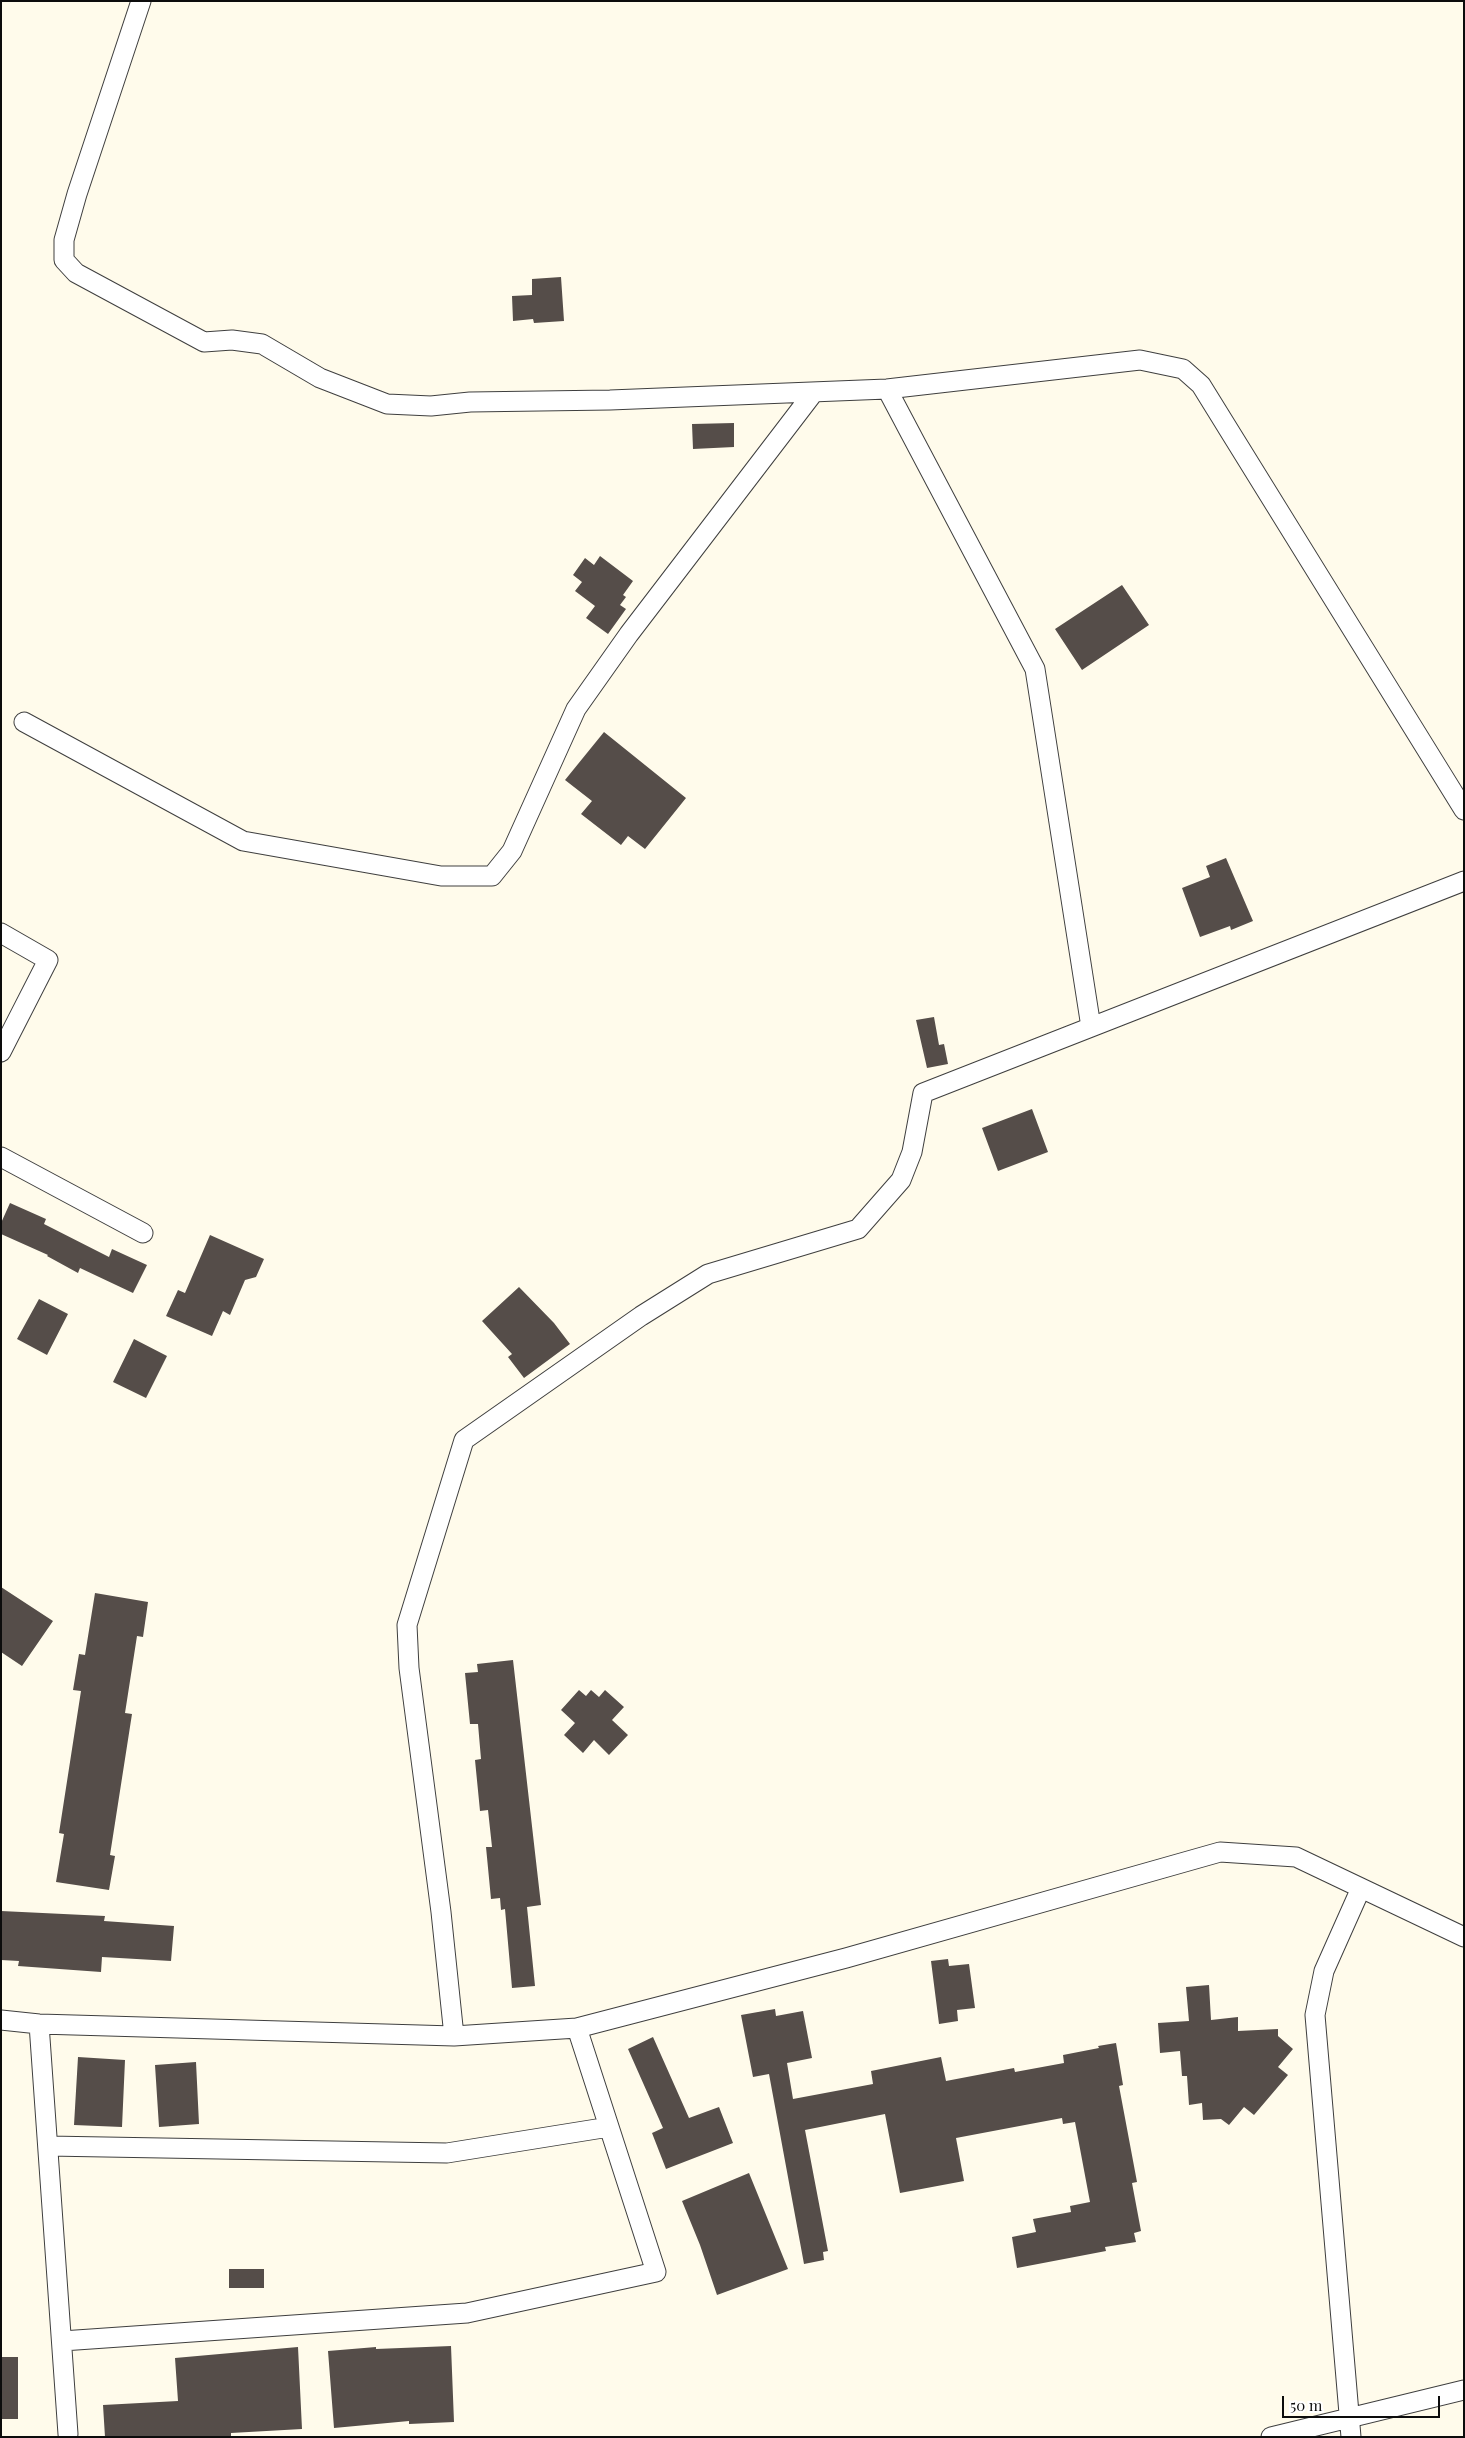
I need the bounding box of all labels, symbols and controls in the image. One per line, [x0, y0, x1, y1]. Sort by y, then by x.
scale bar [1285, 2386, 1442, 2418]
text: 50 m [1290, 2395, 1322, 2415]

